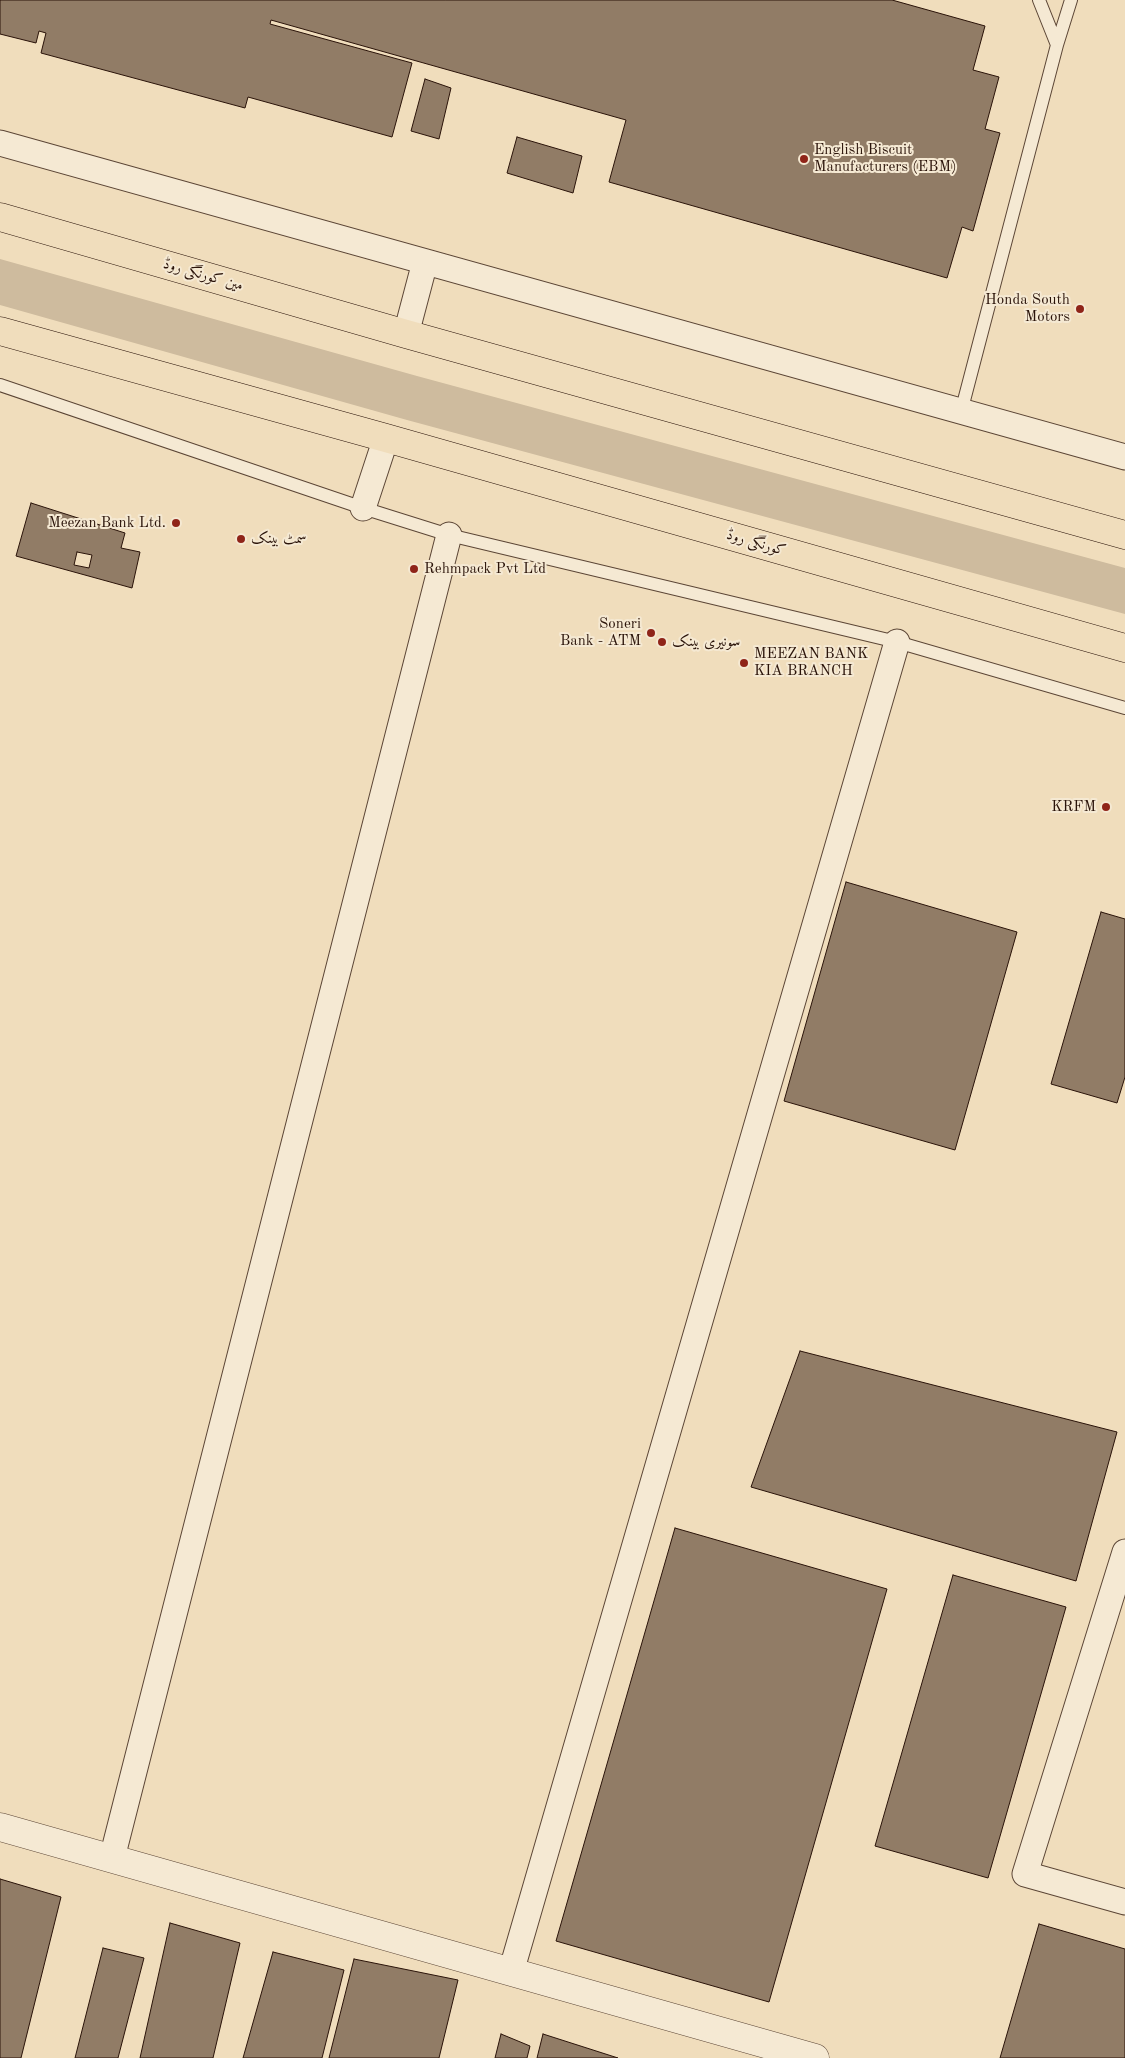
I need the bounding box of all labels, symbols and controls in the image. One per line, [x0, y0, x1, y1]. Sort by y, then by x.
place label: English Biscuit Manufacturers (EBM) [814, 141, 957, 176]
marker: English Biscuit Manufacturers (EBM) [798, 153, 810, 165]
street label: مین کورنگی روڈ [161, 255, 245, 295]
place label: Honda South Motors [985, 291, 1070, 326]
marker: Honda South Motors [1074, 303, 1086, 315]
place label: Meezan Bank Ltd. [48, 514, 166, 532]
marker: Meezan Bank Ltd. [170, 517, 182, 529]
street label: کورنگی روڈ [724, 526, 788, 560]
place label: سمٹ بینک [251, 530, 307, 548]
marker: سمٹ بینک [235, 533, 247, 545]
place label: Rehmpack Pvt Ltd [424, 560, 546, 578]
marker: Rehmpack Pvt Ltd [408, 563, 420, 575]
place label: Soneri Bank - ATM [560, 615, 641, 650]
marker: Soneri Bank - ATM [645, 627, 657, 639]
place label: سونیری بینک [672, 633, 740, 651]
marker: سونیری بینک [656, 636, 668, 648]
place label: MEEZAN BANK KIA BRANCH [754, 645, 868, 680]
marker: MEEZAN BANK KIA BRANCH [738, 657, 750, 669]
place label: KRFM [1051, 798, 1096, 816]
marker: KRFM [1100, 801, 1112, 813]

